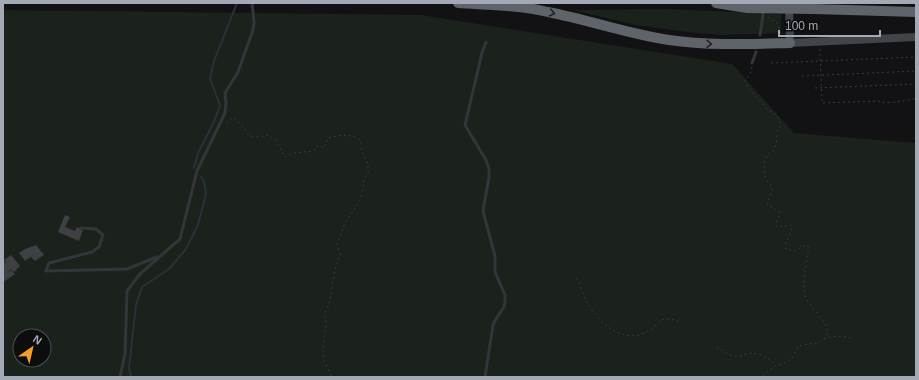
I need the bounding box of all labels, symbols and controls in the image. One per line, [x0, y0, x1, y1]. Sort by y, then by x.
one-way arrow [549, 8, 556, 16]
scale bar [779, 12, 880, 38]
text: 100 m [785, 19, 818, 33]
one-way arrow [706, 39, 712, 48]
north arrow [12, 328, 52, 368]
text: N [31, 333, 44, 347]

